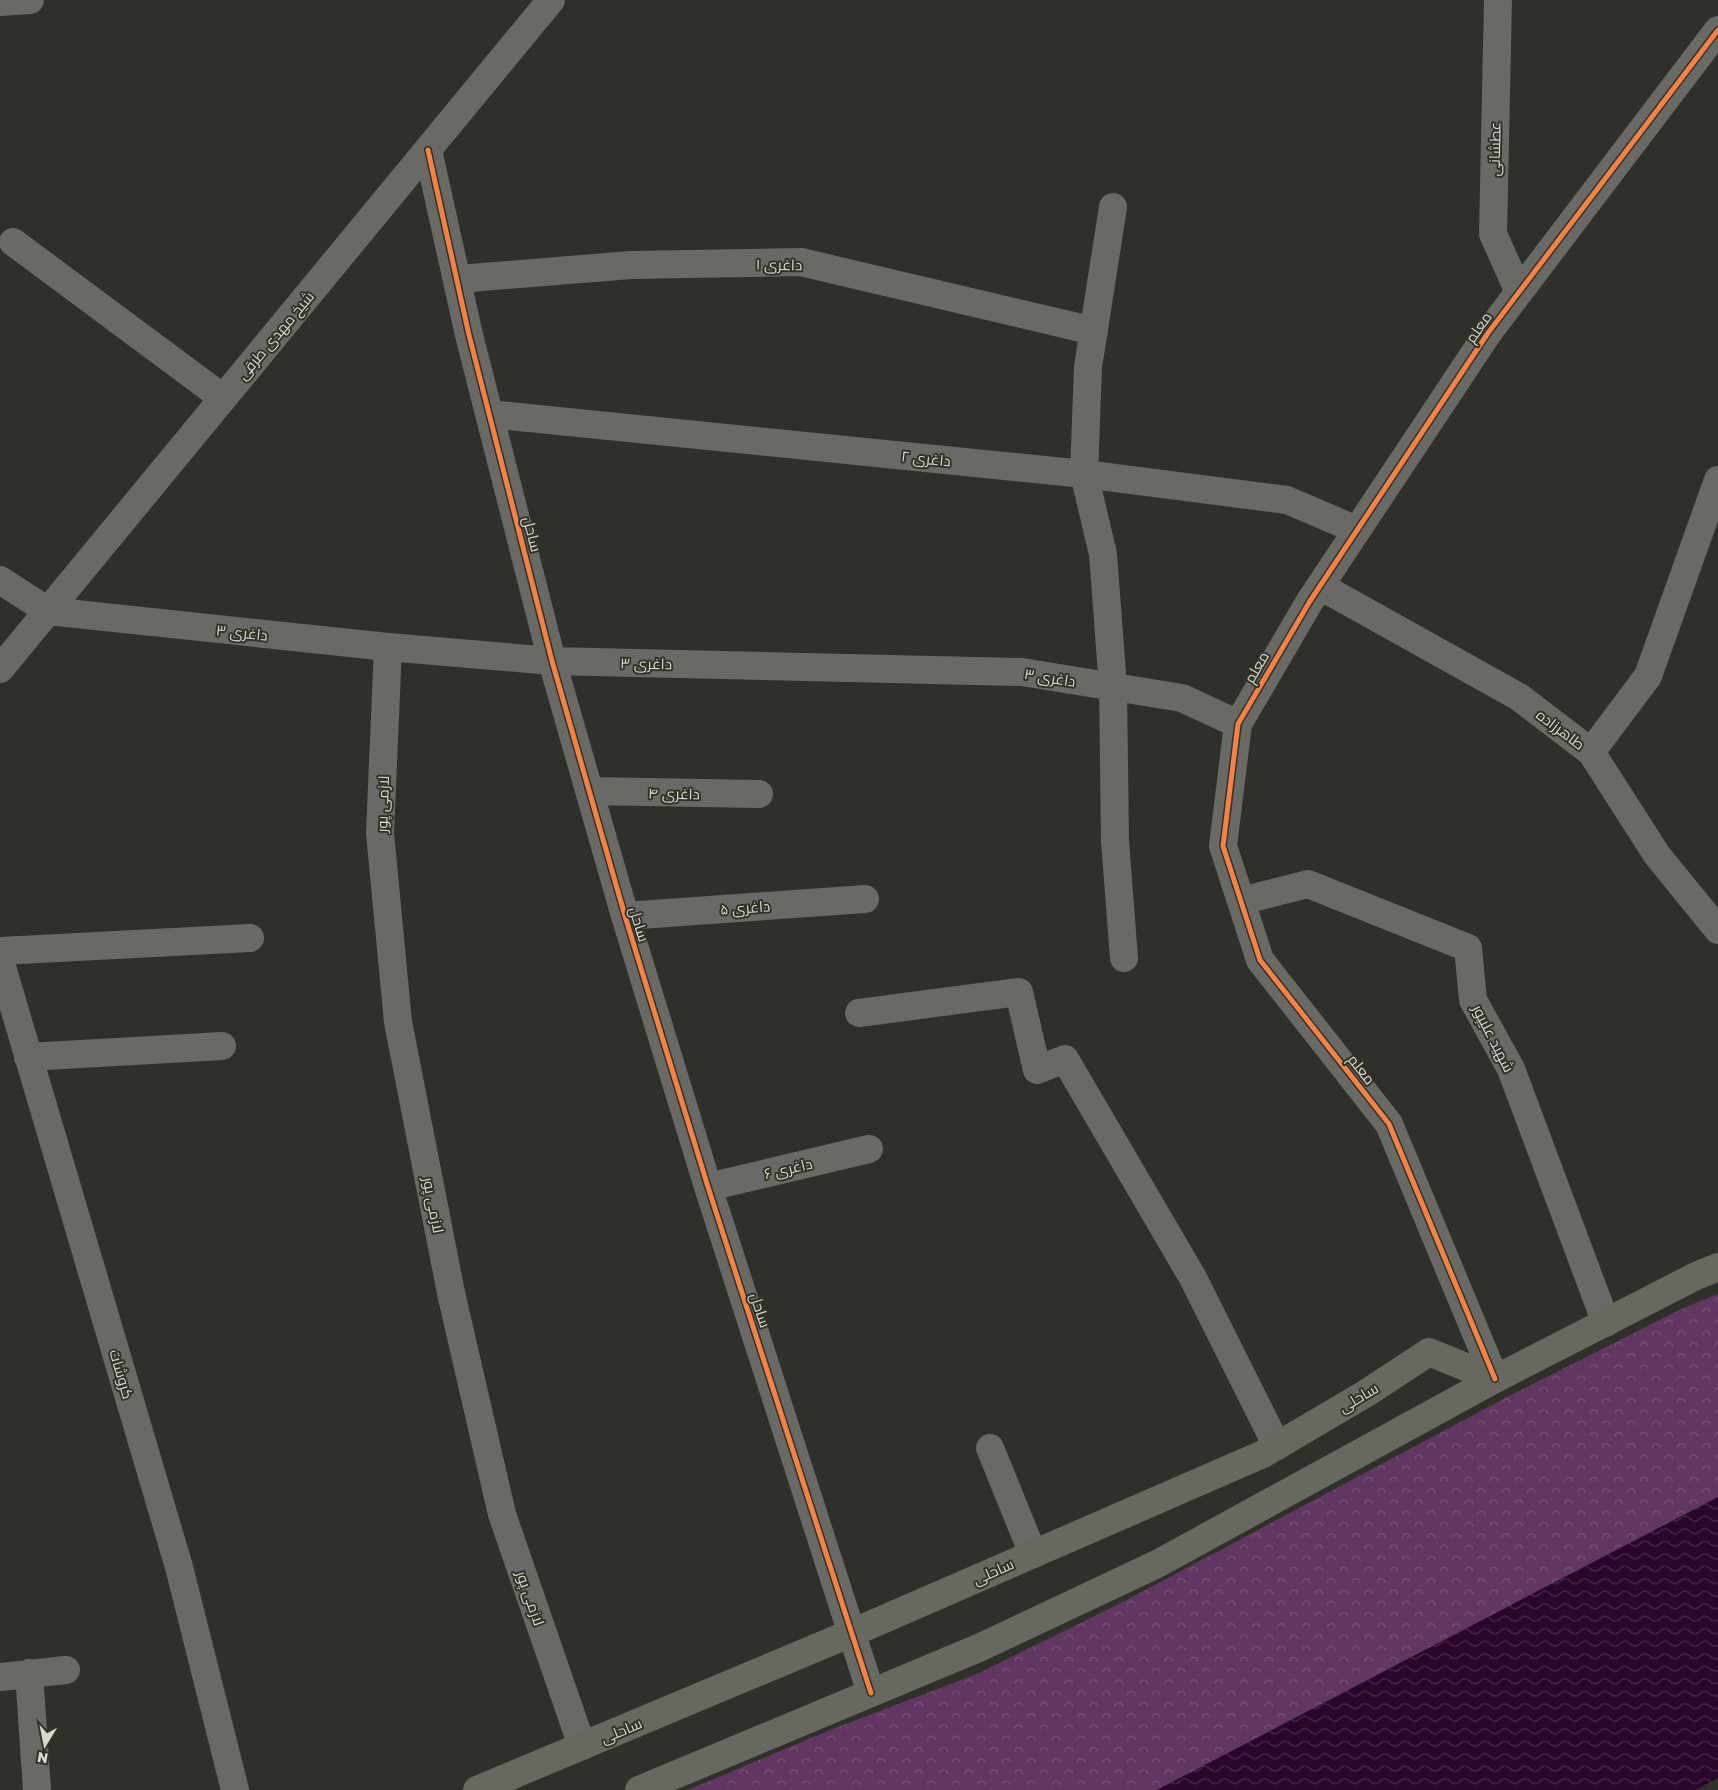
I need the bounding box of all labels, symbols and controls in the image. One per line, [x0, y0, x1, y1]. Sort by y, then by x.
street label: عطشانی [1485, 121, 1505, 177]
street label: داغری ۱ [756, 255, 802, 275]
street label: شیخ مهدی طرقی [233, 287, 319, 385]
street label: معلم [1461, 308, 1497, 347]
street label: داغری ۲ [900, 446, 952, 472]
street label: ساحل [518, 515, 546, 554]
street label: داغری ۳ [215, 620, 269, 646]
street label: معلم [1240, 648, 1274, 687]
street label: داغری ۳ [620, 654, 672, 674]
street label: داغری ۳ [1023, 664, 1077, 692]
street label: طاهرزاده [1533, 705, 1589, 754]
street label: لازمی پور [372, 775, 394, 834]
street label: داغری ۴ [648, 784, 700, 804]
street label: داغری ۵ [719, 896, 771, 920]
street label: ساحل [624, 904, 654, 944]
street label: شهید علیپور [1467, 1000, 1519, 1076]
street label: معلم [1343, 1050, 1379, 1089]
street label: داغری ۶ [762, 1154, 814, 1184]
street label: لازمی پور [418, 1174, 448, 1235]
street label: ساحل [745, 1290, 775, 1330]
street label: کروشات [105, 1347, 138, 1401]
street label: ساحلی [1335, 1378, 1382, 1418]
street label: ساحلی [970, 1554, 1017, 1590]
street label: لازمی پور [511, 1567, 549, 1628]
street label: ساحلی [598, 1713, 645, 1749]
north arrow [20, 1720, 70, 1770]
text: N [36, 1749, 49, 1768]

